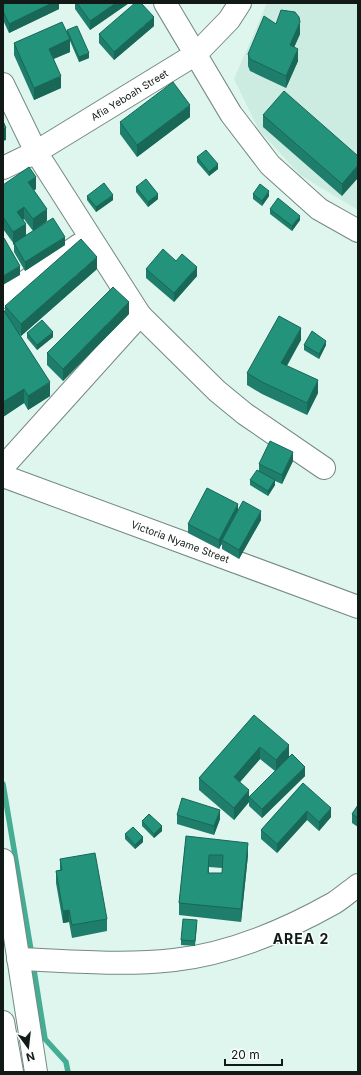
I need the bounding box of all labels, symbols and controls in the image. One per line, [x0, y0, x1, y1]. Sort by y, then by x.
street label: Afia Yeboah Street [88, 66, 171, 123]
street label: Victoria Nyame Street [130, 518, 232, 565]
district label: AREA 2 [273, 930, 329, 947]
north arrow [8, 1027, 48, 1067]
scale bar [225, 1041, 282, 1067]
text: 20 m [231, 1047, 260, 1062]
text: N [25, 1049, 36, 1065]

